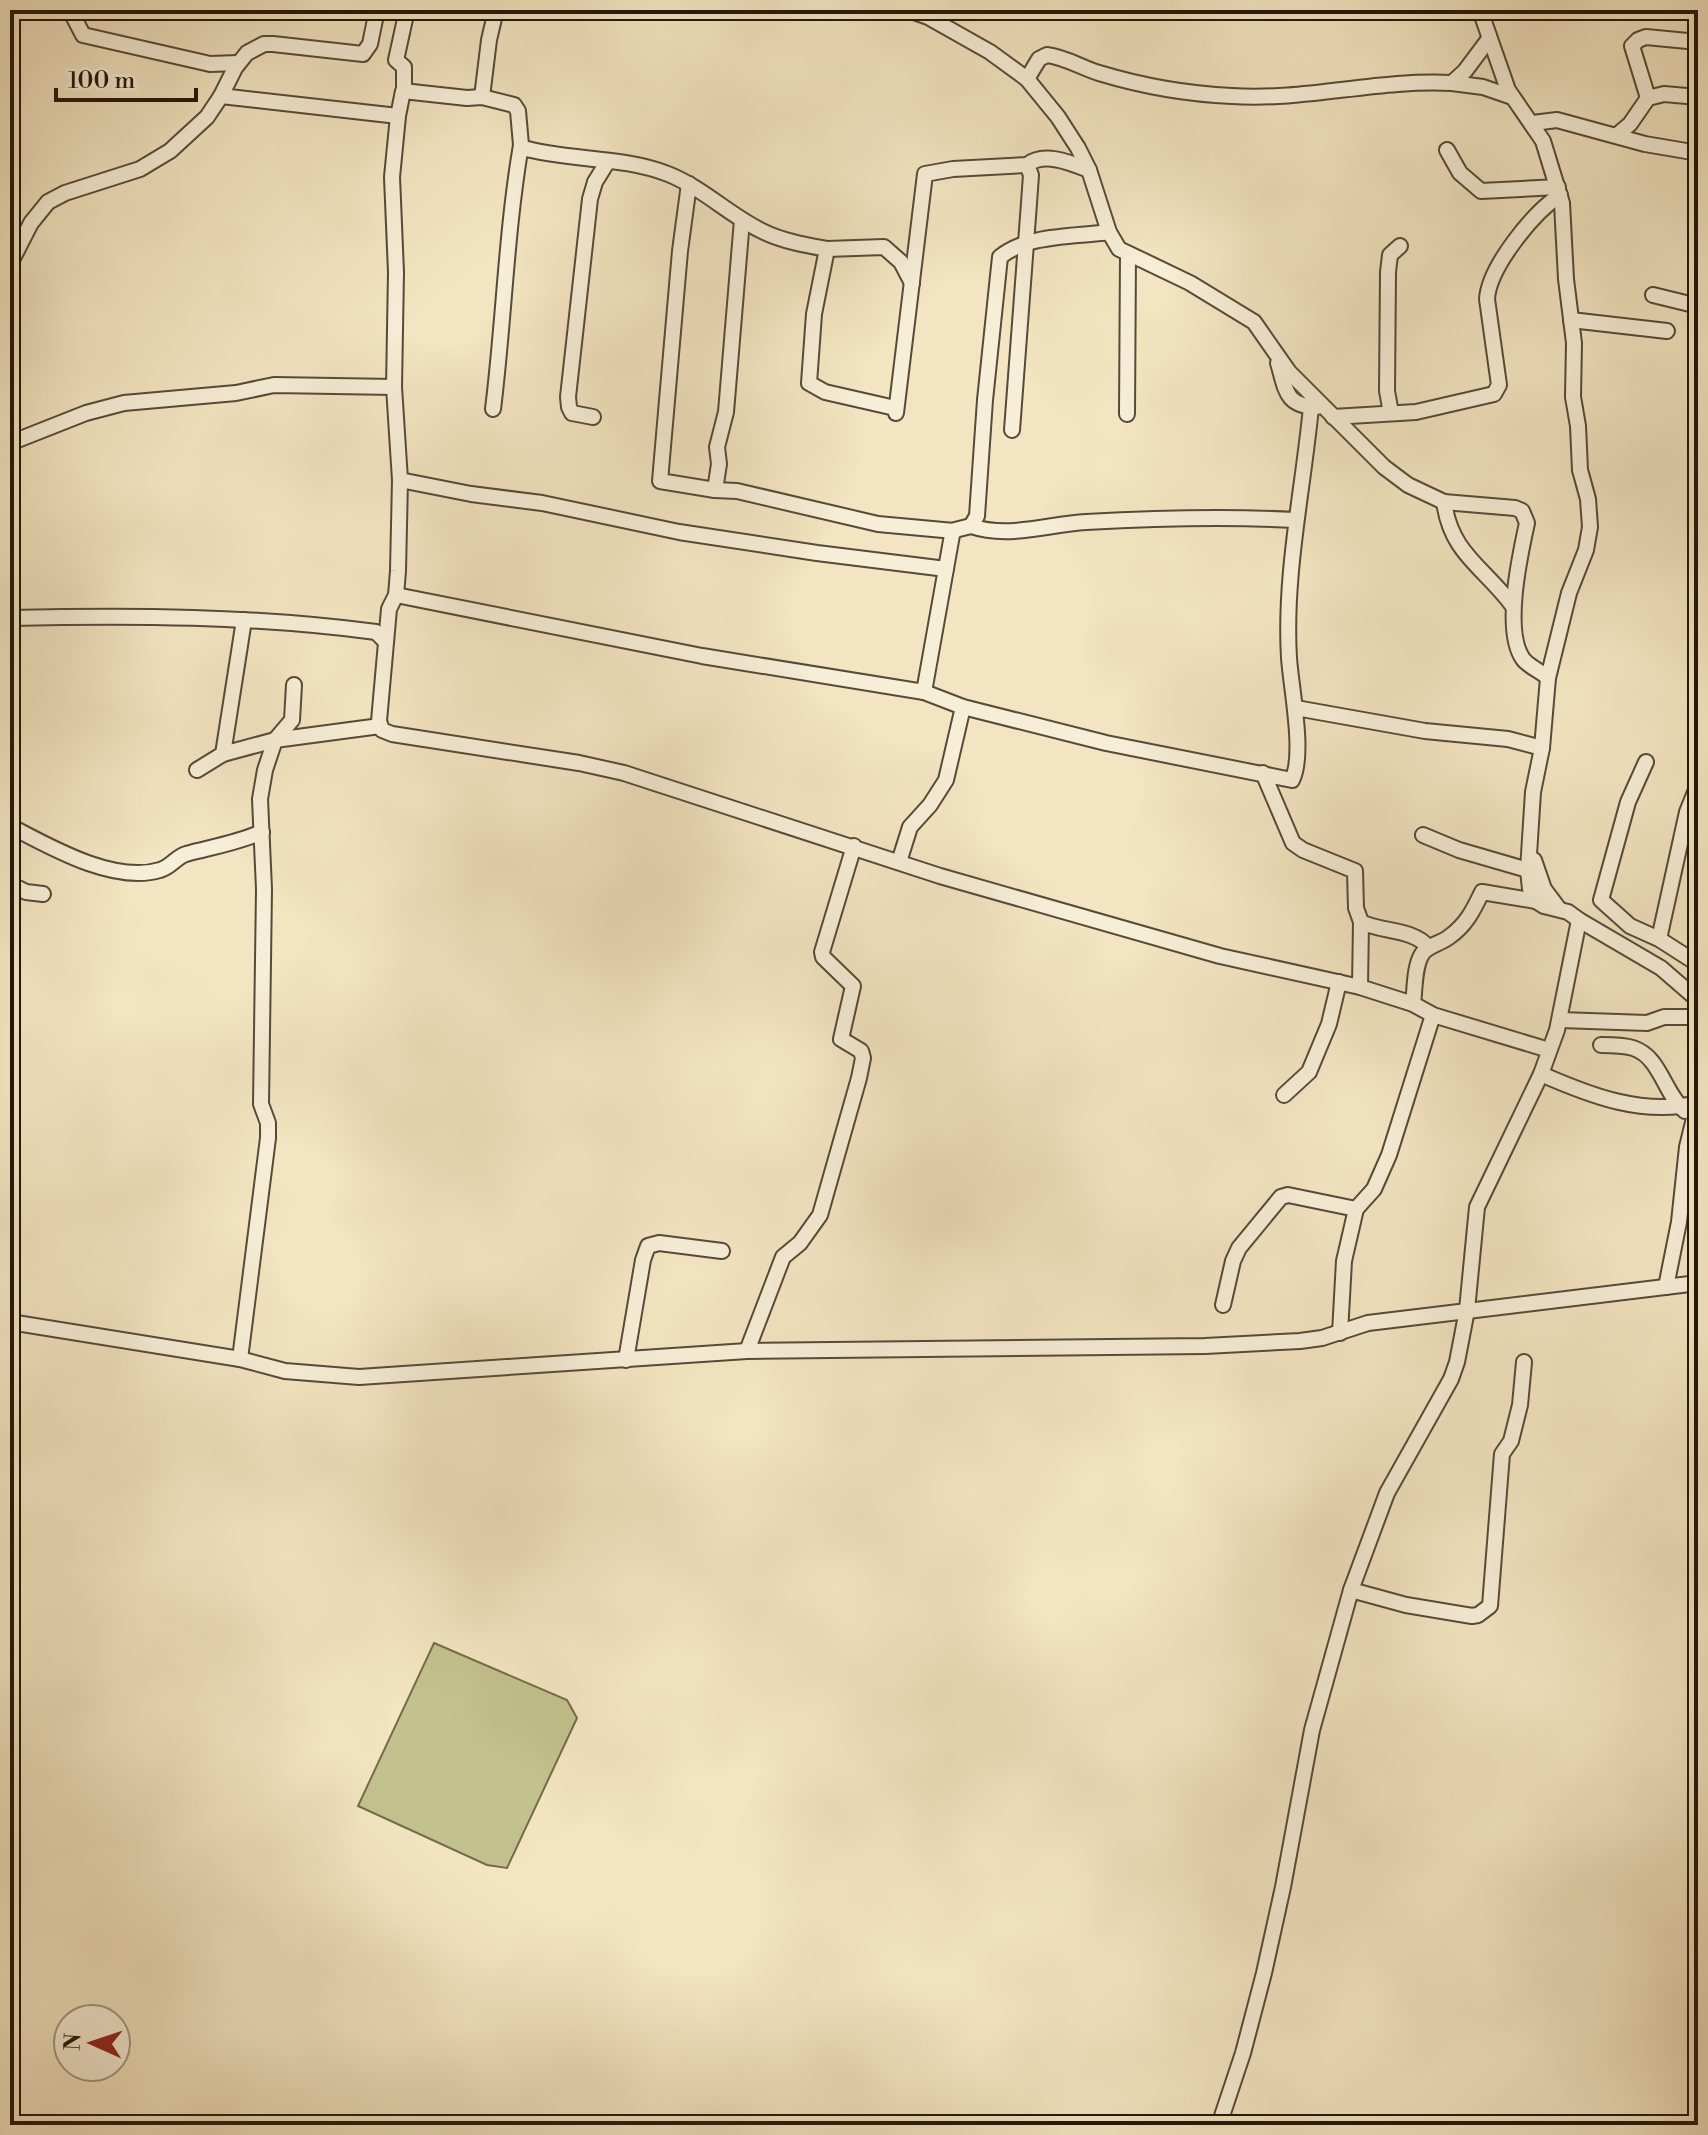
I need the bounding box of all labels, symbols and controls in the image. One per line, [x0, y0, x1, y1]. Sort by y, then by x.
scale bar [56, 52, 196, 102]
text: 100 m [68, 66, 135, 96]
north arrow [52, 2003, 132, 2083]
text: N [60, 2032, 87, 2051]

